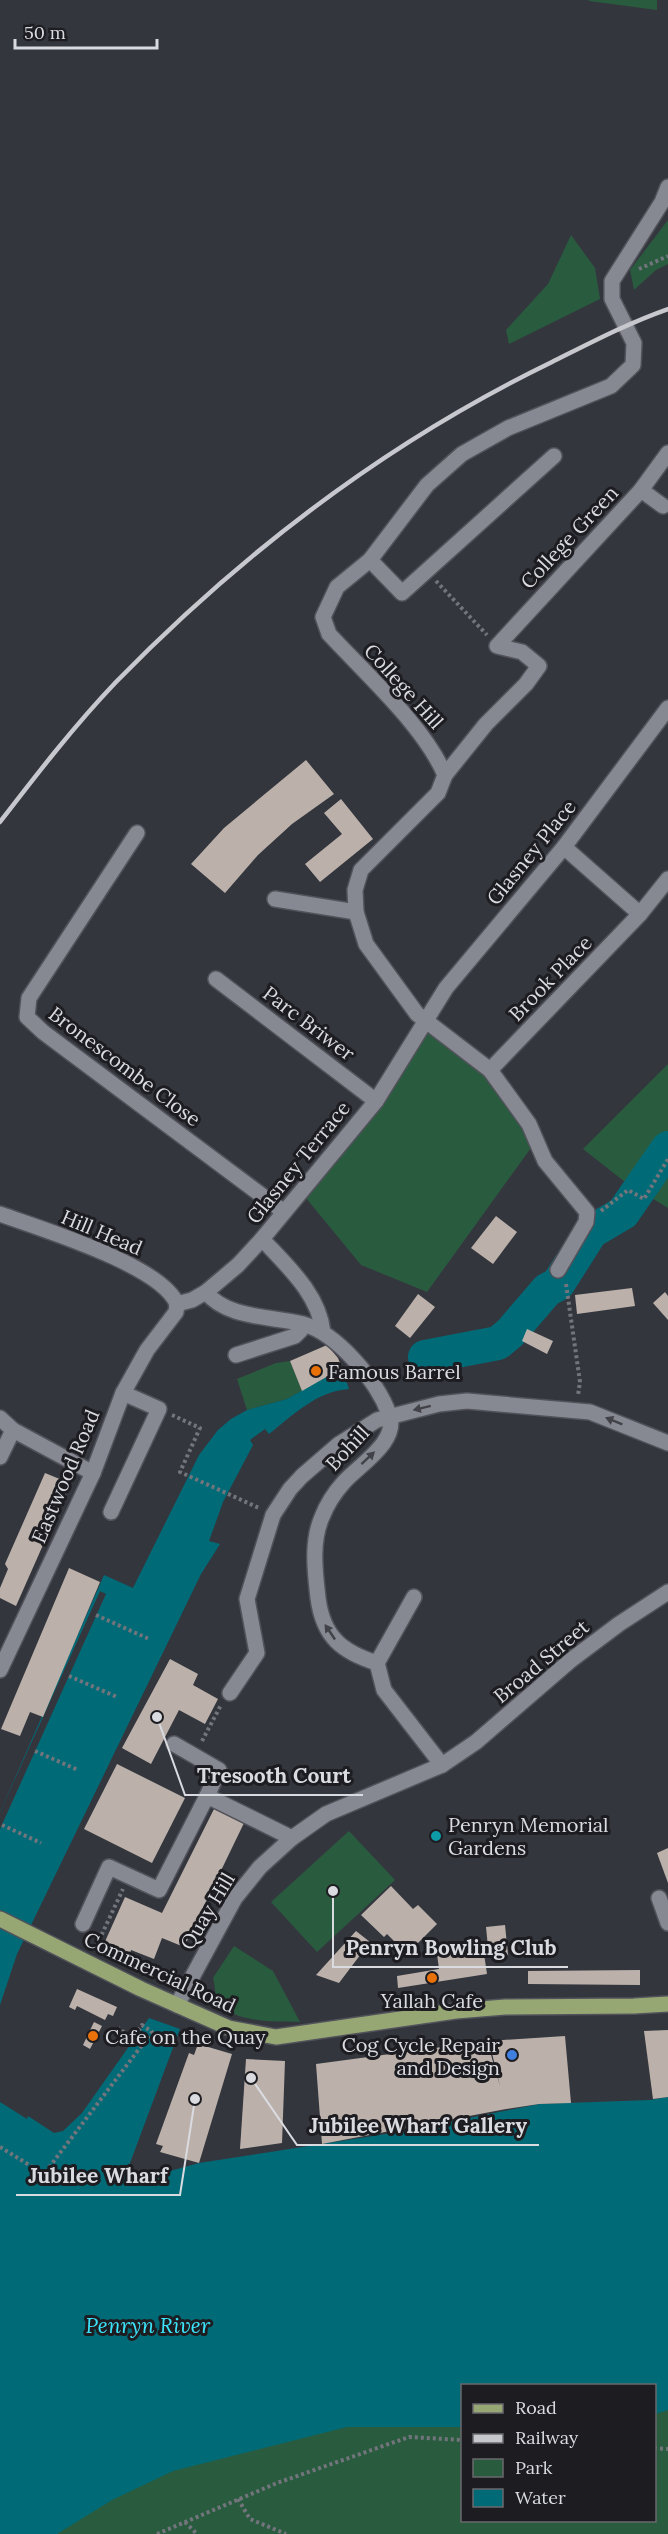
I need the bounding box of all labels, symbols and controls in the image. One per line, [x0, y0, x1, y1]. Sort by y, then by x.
scale bar [15, 12, 158, 50]
text: 50 m [24, 21, 66, 44]
street label: College Green [515, 480, 623, 594]
street label: College Hill [359, 638, 449, 734]
street label: Glasney Place [481, 794, 581, 910]
street label: Brook Place [503, 930, 597, 1026]
street label: Parc Briwer [258, 980, 360, 1066]
street label: Bronescombe Close [44, 1001, 206, 1131]
street label: Glasney Terrace [241, 1096, 355, 1228]
street label: Hill Head [58, 1204, 146, 1260]
place label: Famous Barrel [328, 1359, 461, 1384]
marker: Famous Barrel [309, 1364, 323, 1378]
one-way arrow [412, 1403, 431, 1413]
street label: Eastwood Road [26, 1405, 104, 1547]
one-way arrow [604, 1416, 622, 1426]
street label: Bohill [320, 1420, 374, 1476]
one-way arrow [361, 1451, 376, 1465]
street label: Broad Street [488, 1614, 594, 1708]
one-way arrow [324, 1624, 335, 1641]
callout: Tresooth Court [185, 1756, 363, 1795]
text: Tresooth Court [197, 1762, 351, 1789]
place label: Penryn Memorial Gardens [448, 1812, 609, 1860]
marker: Penryn Memorial Gardens [429, 1829, 443, 1843]
street label: Quay Hill [174, 1868, 240, 1954]
street label: Commercial Road [80, 1926, 240, 2018]
callout: Penryn Bowling Club [333, 1928, 568, 1967]
text: Penryn Bowling Club [345, 1934, 557, 1961]
marker: Yallah Cafe [425, 1971, 439, 1985]
place label: Yallah Cafe [380, 1988, 483, 2013]
place label: Cafe on the Quay [105, 2024, 266, 2049]
marker: Cafe on the Quay [86, 2029, 100, 2043]
place label: Cog Cycle Repair and Design [342, 2032, 500, 2080]
marker: Cog Cycle Repair and Design [505, 2048, 519, 2062]
callout: Jubilee Wharf Gallery [297, 2106, 539, 2145]
text: Jubilee Wharf Gallery [309, 2112, 527, 2139]
callout: Jubilee Wharf [16, 2156, 180, 2195]
text: Jubilee Wharf [28, 2162, 169, 2189]
water label: Penryn River [86, 2312, 211, 2339]
legend [461, 2384, 656, 2522]
text: Road [515, 2396, 557, 2419]
text: Railway [515, 2426, 579, 2449]
text: Park [515, 2456, 553, 2479]
text: Water [515, 2486, 566, 2509]

